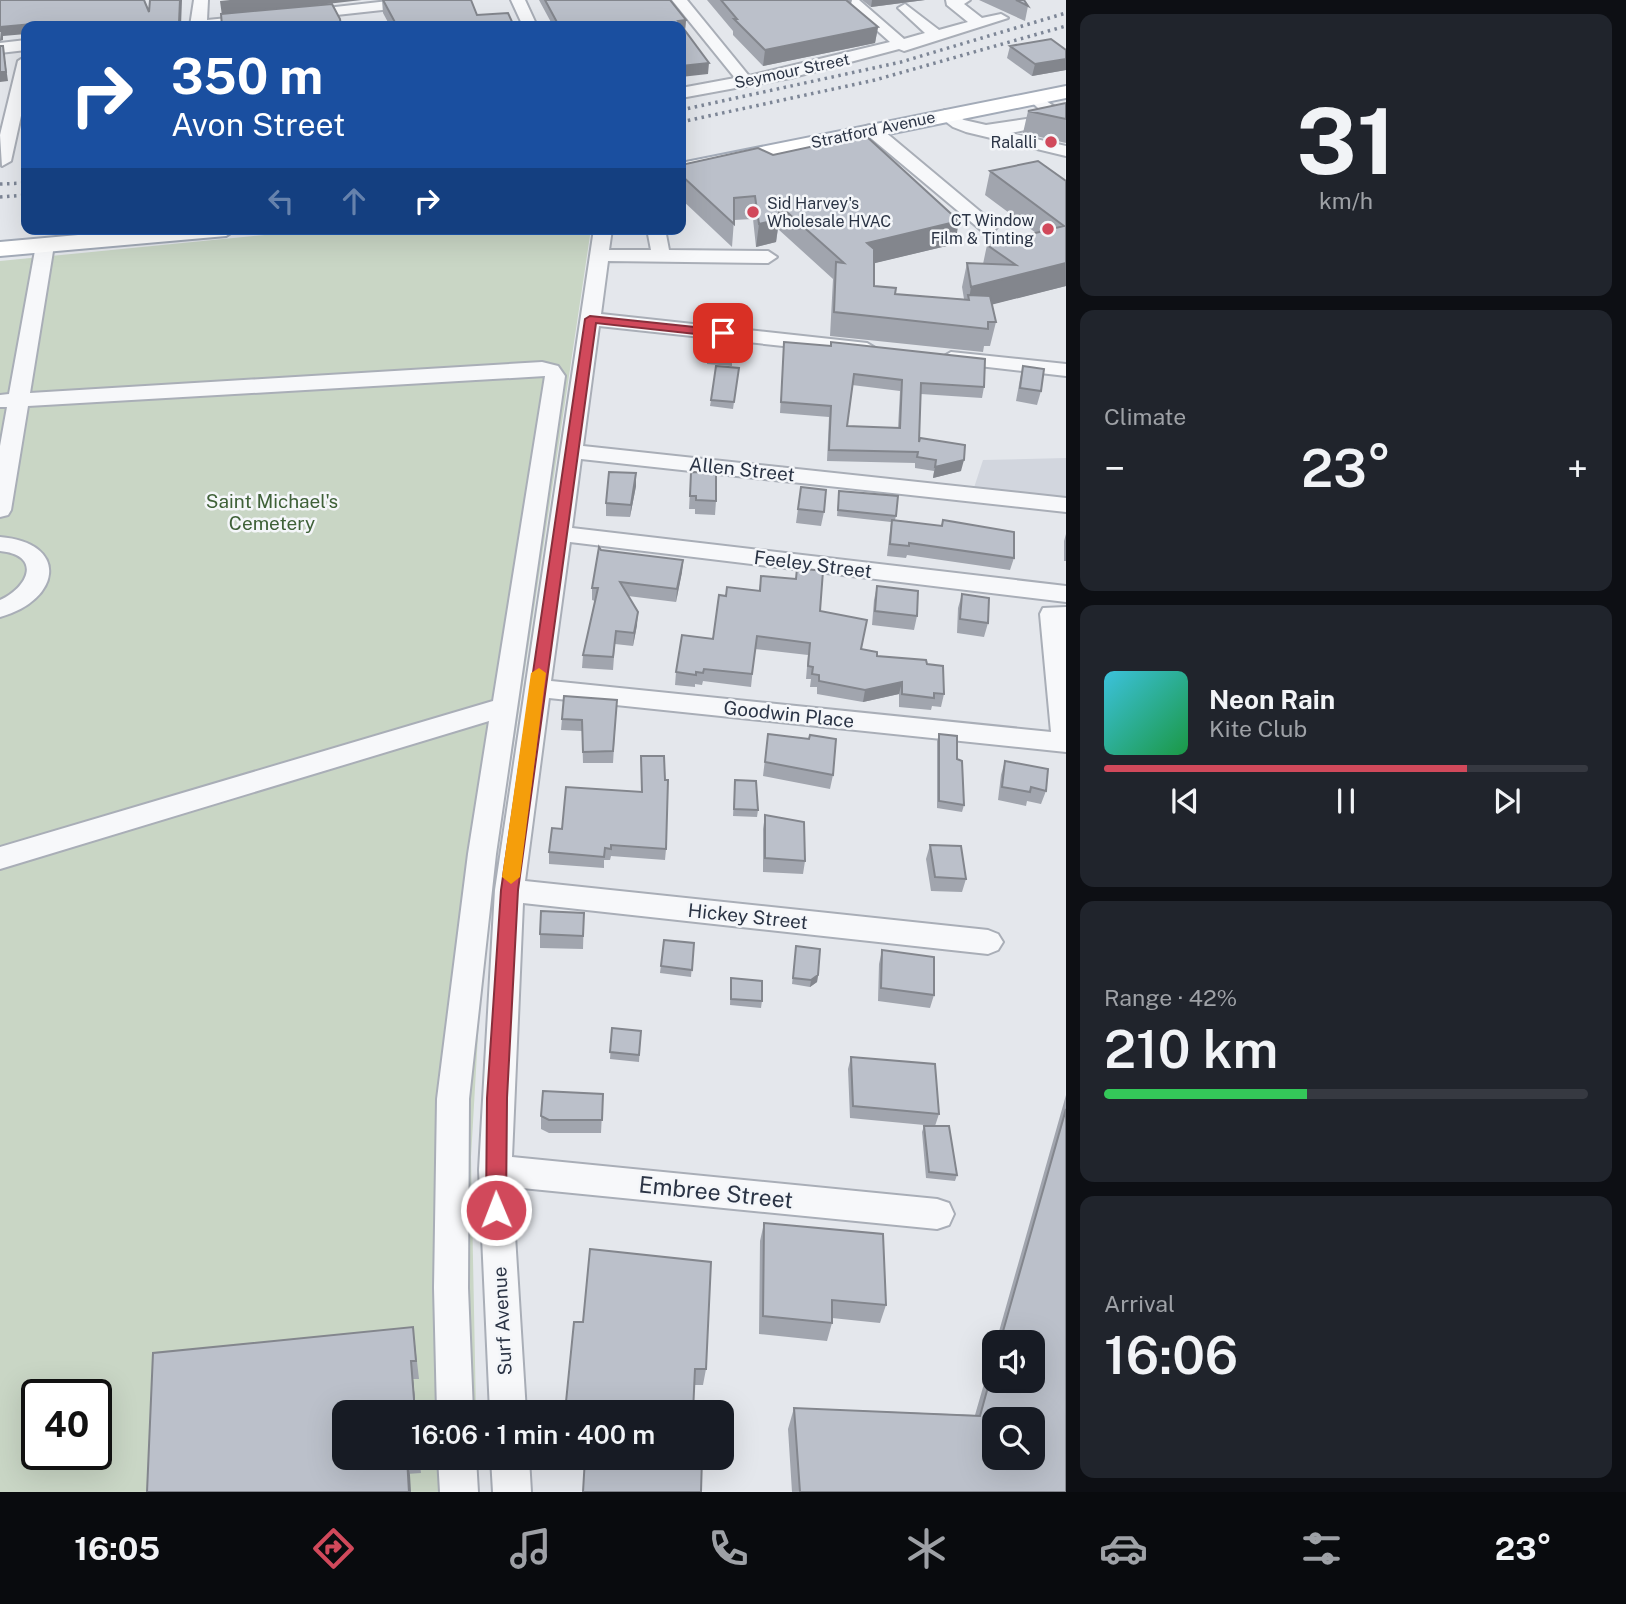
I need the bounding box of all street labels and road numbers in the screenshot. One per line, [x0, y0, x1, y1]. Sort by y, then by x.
street label: Seymour Street [733, 50, 851, 92]
street label: Stratford Avenue [809, 108, 937, 152]
street label: Allen Street [688, 453, 796, 485]
street label: Feeley Street [753, 546, 873, 582]
street label: Goodwin Place [723, 696, 855, 732]
street label: Hickey Street [687, 899, 809, 933]
street label: Embree Street [637, 1170, 795, 1214]
street label: Surf Avenue [488, 1266, 516, 1376]

